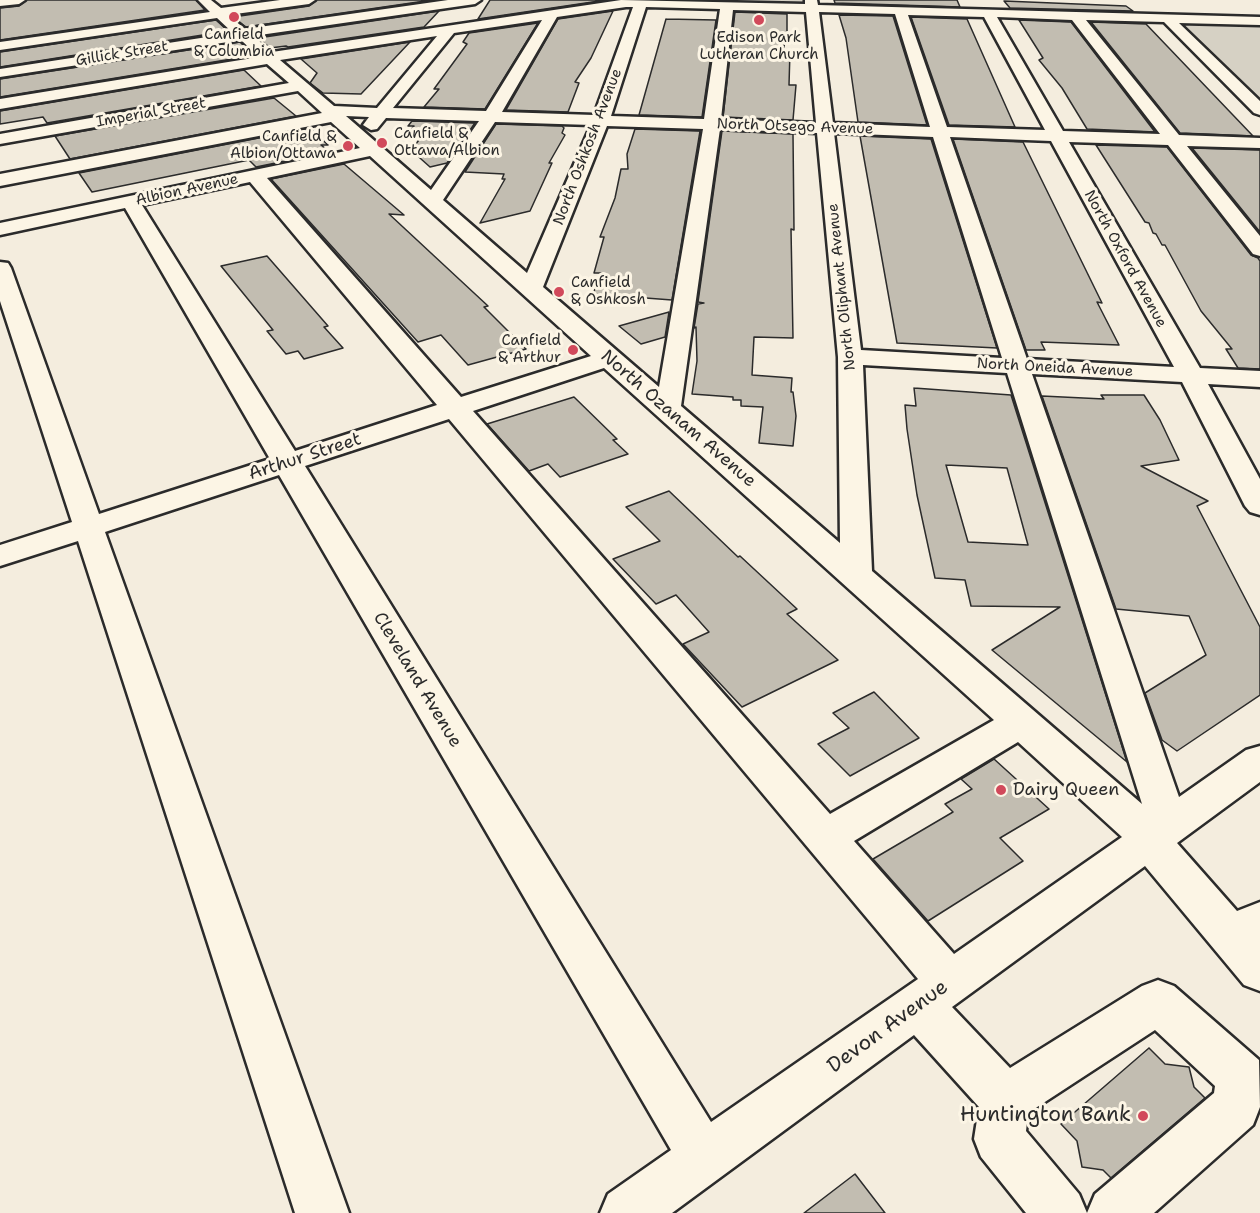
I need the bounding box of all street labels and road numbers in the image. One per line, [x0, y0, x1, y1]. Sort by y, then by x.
street label: Gillick Street [74, 38, 170, 70]
street label: North Oshkosh Avenue [550, 66, 626, 228]
street label: Imperial Street [95, 94, 207, 132]
street label: North Otsego Avenue [716, 115, 874, 139]
street label: Albion Avenue [134, 170, 240, 210]
street label: North Oxford Avenue [1080, 187, 1170, 331]
street label: North Oliphant Avenue [824, 203, 860, 371]
street label: North Ozanam Avenue [596, 346, 760, 492]
street label: North Oneida Avenue [976, 355, 1134, 381]
street label: Arthur Street [246, 429, 364, 485]
street label: Cleveland Avenue [368, 608, 466, 752]
street label: Devon Avenue [823, 975, 953, 1079]

